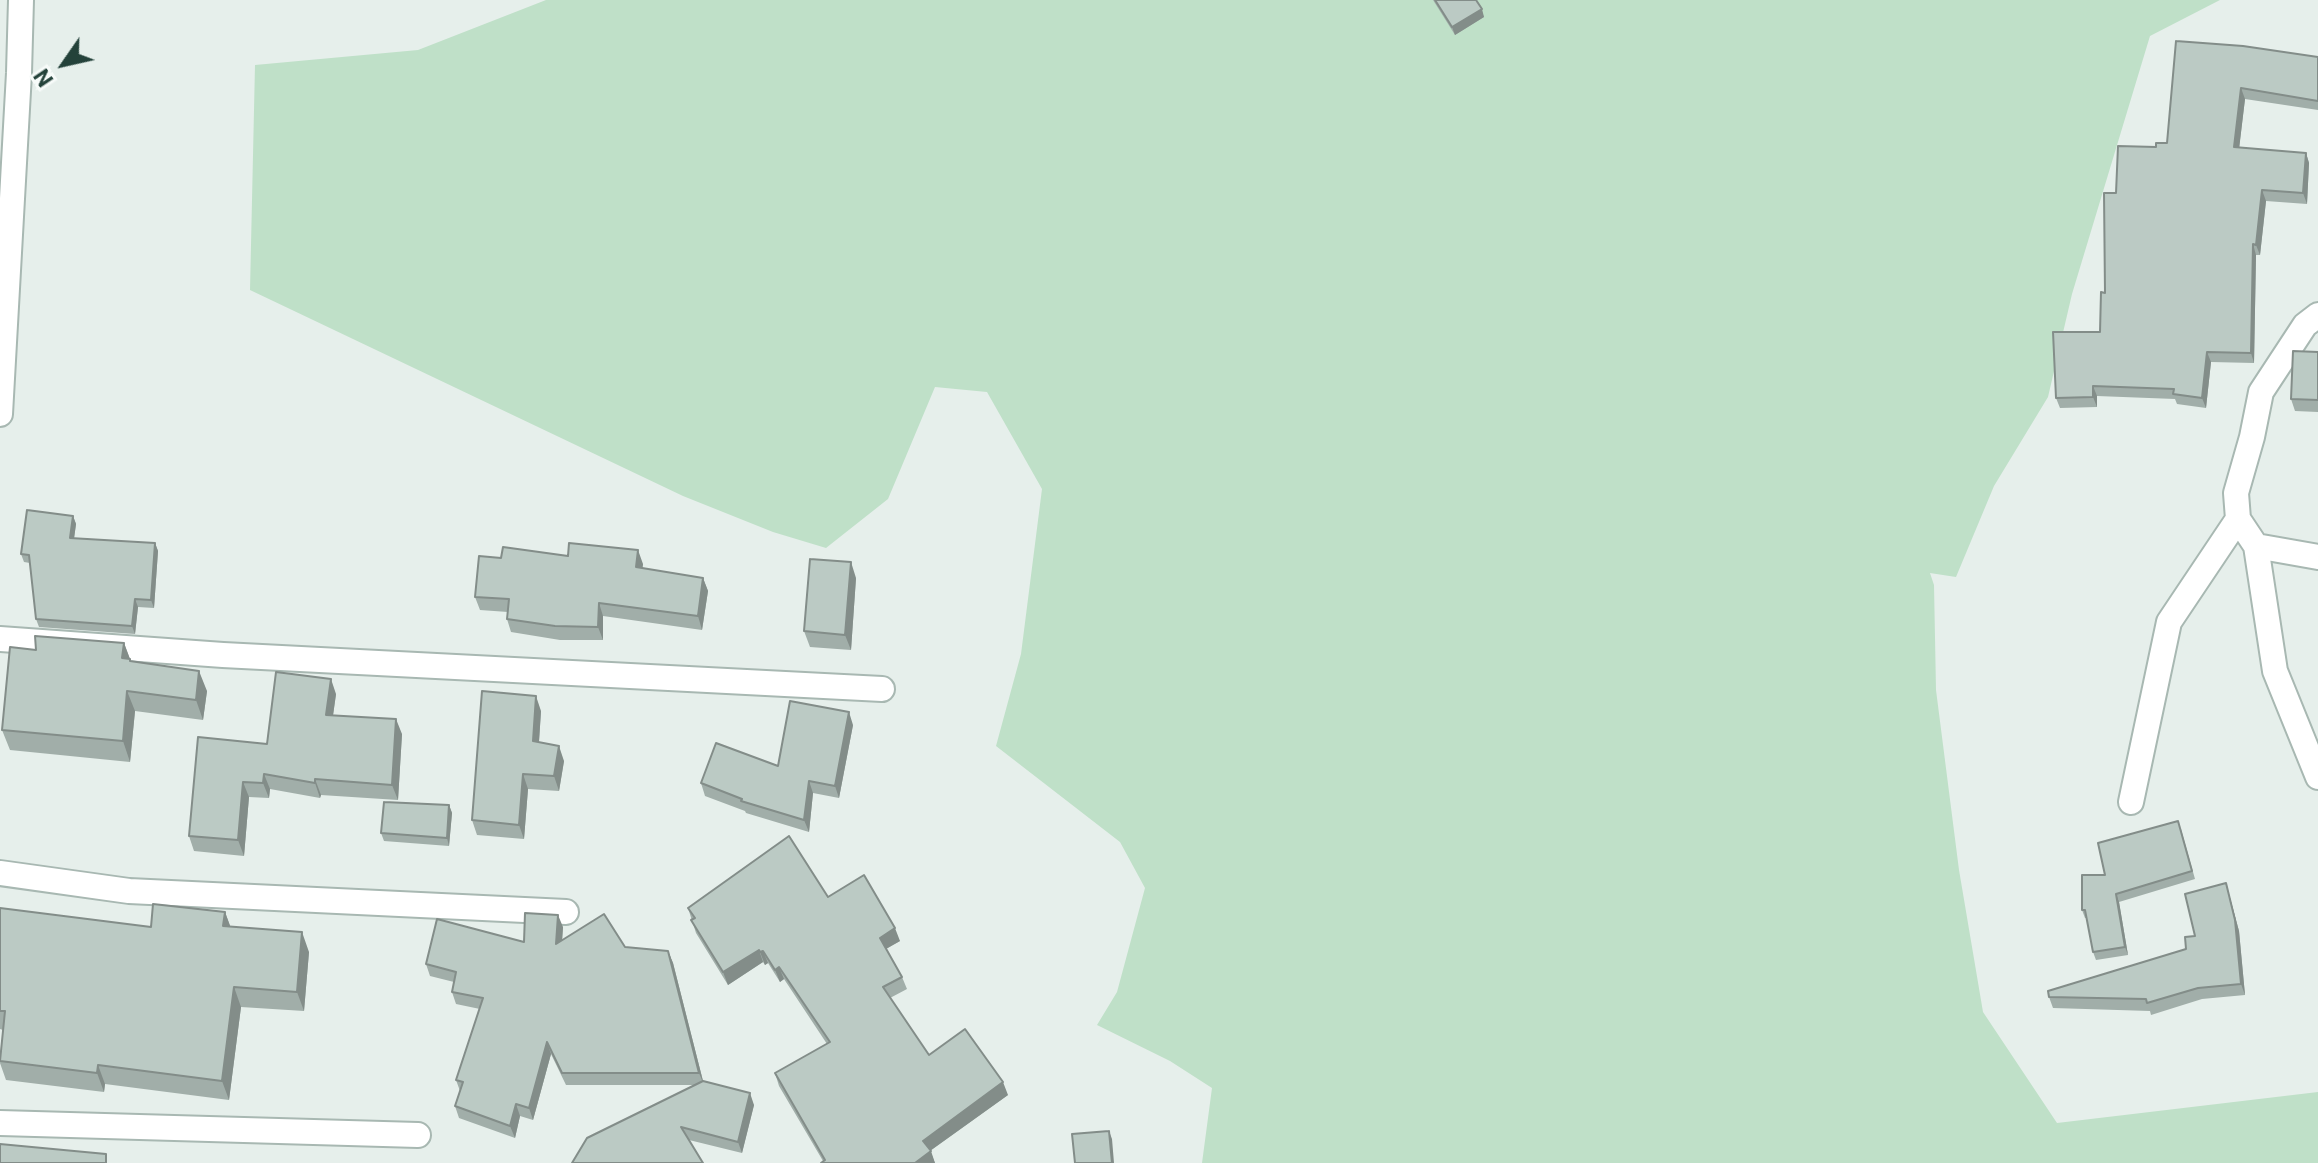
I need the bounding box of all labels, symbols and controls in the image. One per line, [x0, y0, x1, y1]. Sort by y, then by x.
north arrow [24, 24, 104, 104]
text: N [29, 64, 58, 91]

